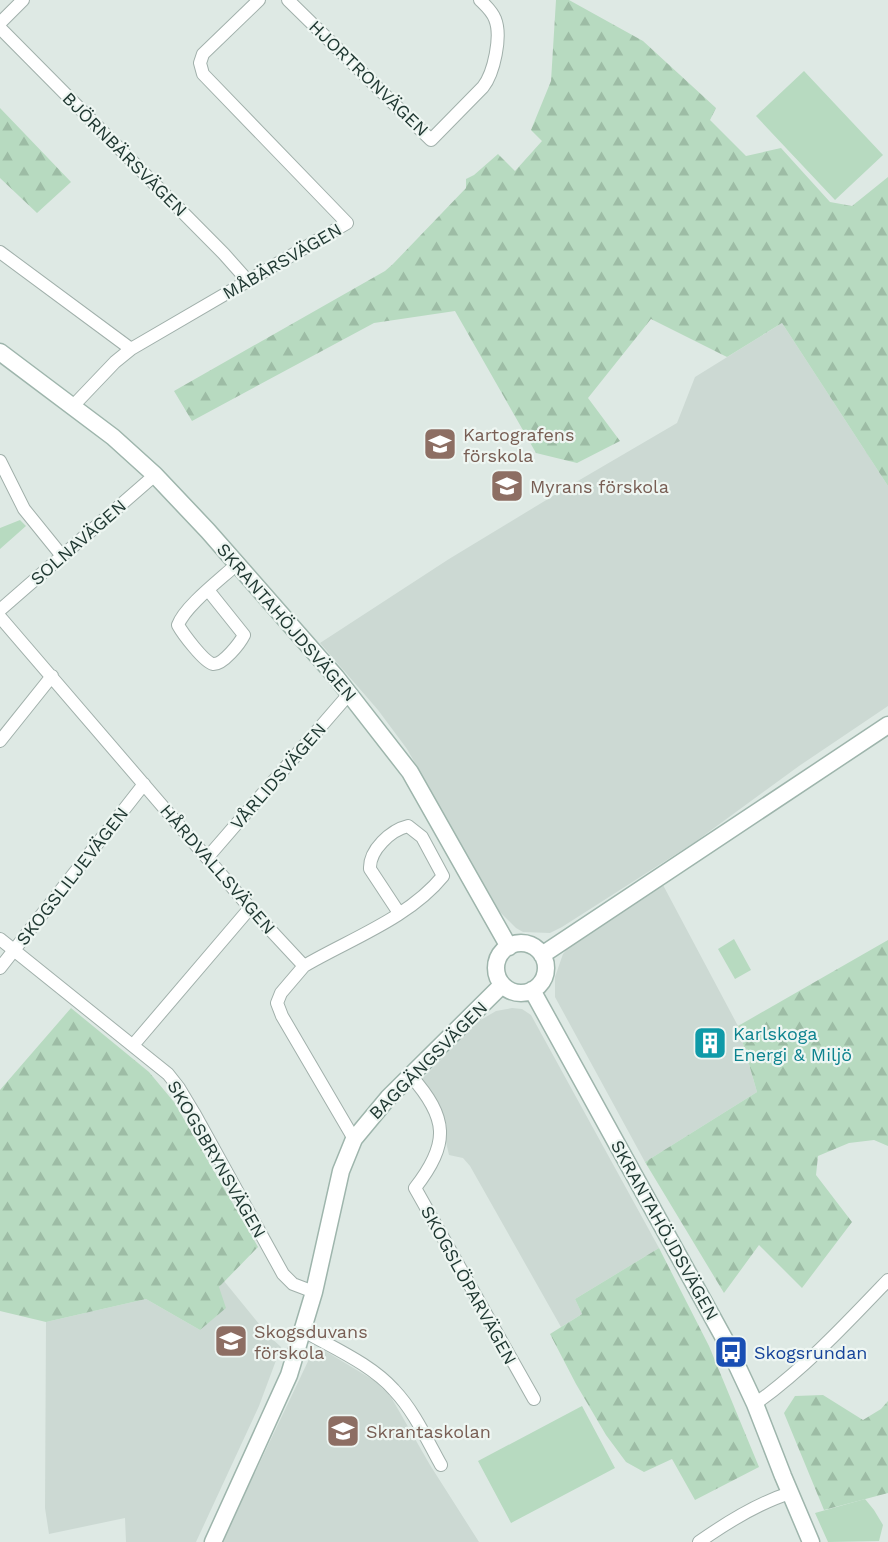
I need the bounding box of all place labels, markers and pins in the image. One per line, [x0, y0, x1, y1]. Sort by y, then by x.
place label: Kartografens förskola [463, 424, 575, 466]
school or university icon: Kartografens förskola [422, 426, 458, 462]
school or university icon: Myrans förskola [489, 468, 525, 504]
place label: Myrans förskola [530, 476, 669, 497]
place label: Karlskoga Energi & Miljö [733, 1023, 852, 1065]
building icon: Karlskoga Energi & Miljö [692, 1025, 728, 1061]
place label: Skogsduvans förskola [254, 1321, 368, 1363]
school or university icon: Skogsduvans förskola [213, 1323, 249, 1359]
bus stop icon: Skogsrundan [713, 1334, 749, 1370]
place label: Skogsrundan [754, 1342, 868, 1363]
school or university icon: Skrantaskolan [325, 1413, 361, 1449]
place label: Skrantaskolan [366, 1421, 491, 1442]

